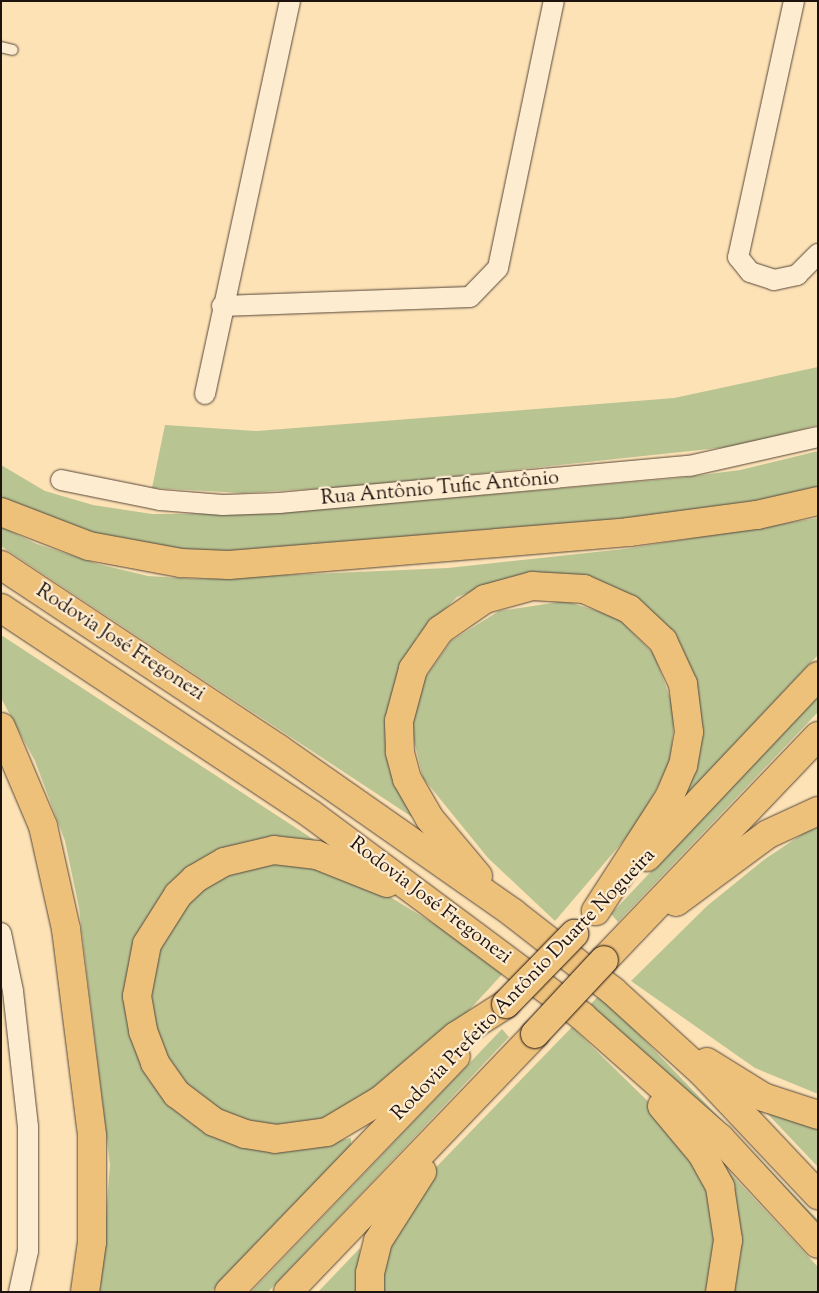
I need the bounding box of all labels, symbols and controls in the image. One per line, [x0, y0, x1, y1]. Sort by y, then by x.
street label: Rua Antônio Tufic Antônio [320, 467, 560, 511]
street label: Rodovia José Fregonezi [31, 579, 209, 707]
street label: Rodovia José Fregonezi [344, 832, 516, 970]
street label: Rodovia Prefeito Antônio Duarte Nogueira [387, 844, 661, 1126]

